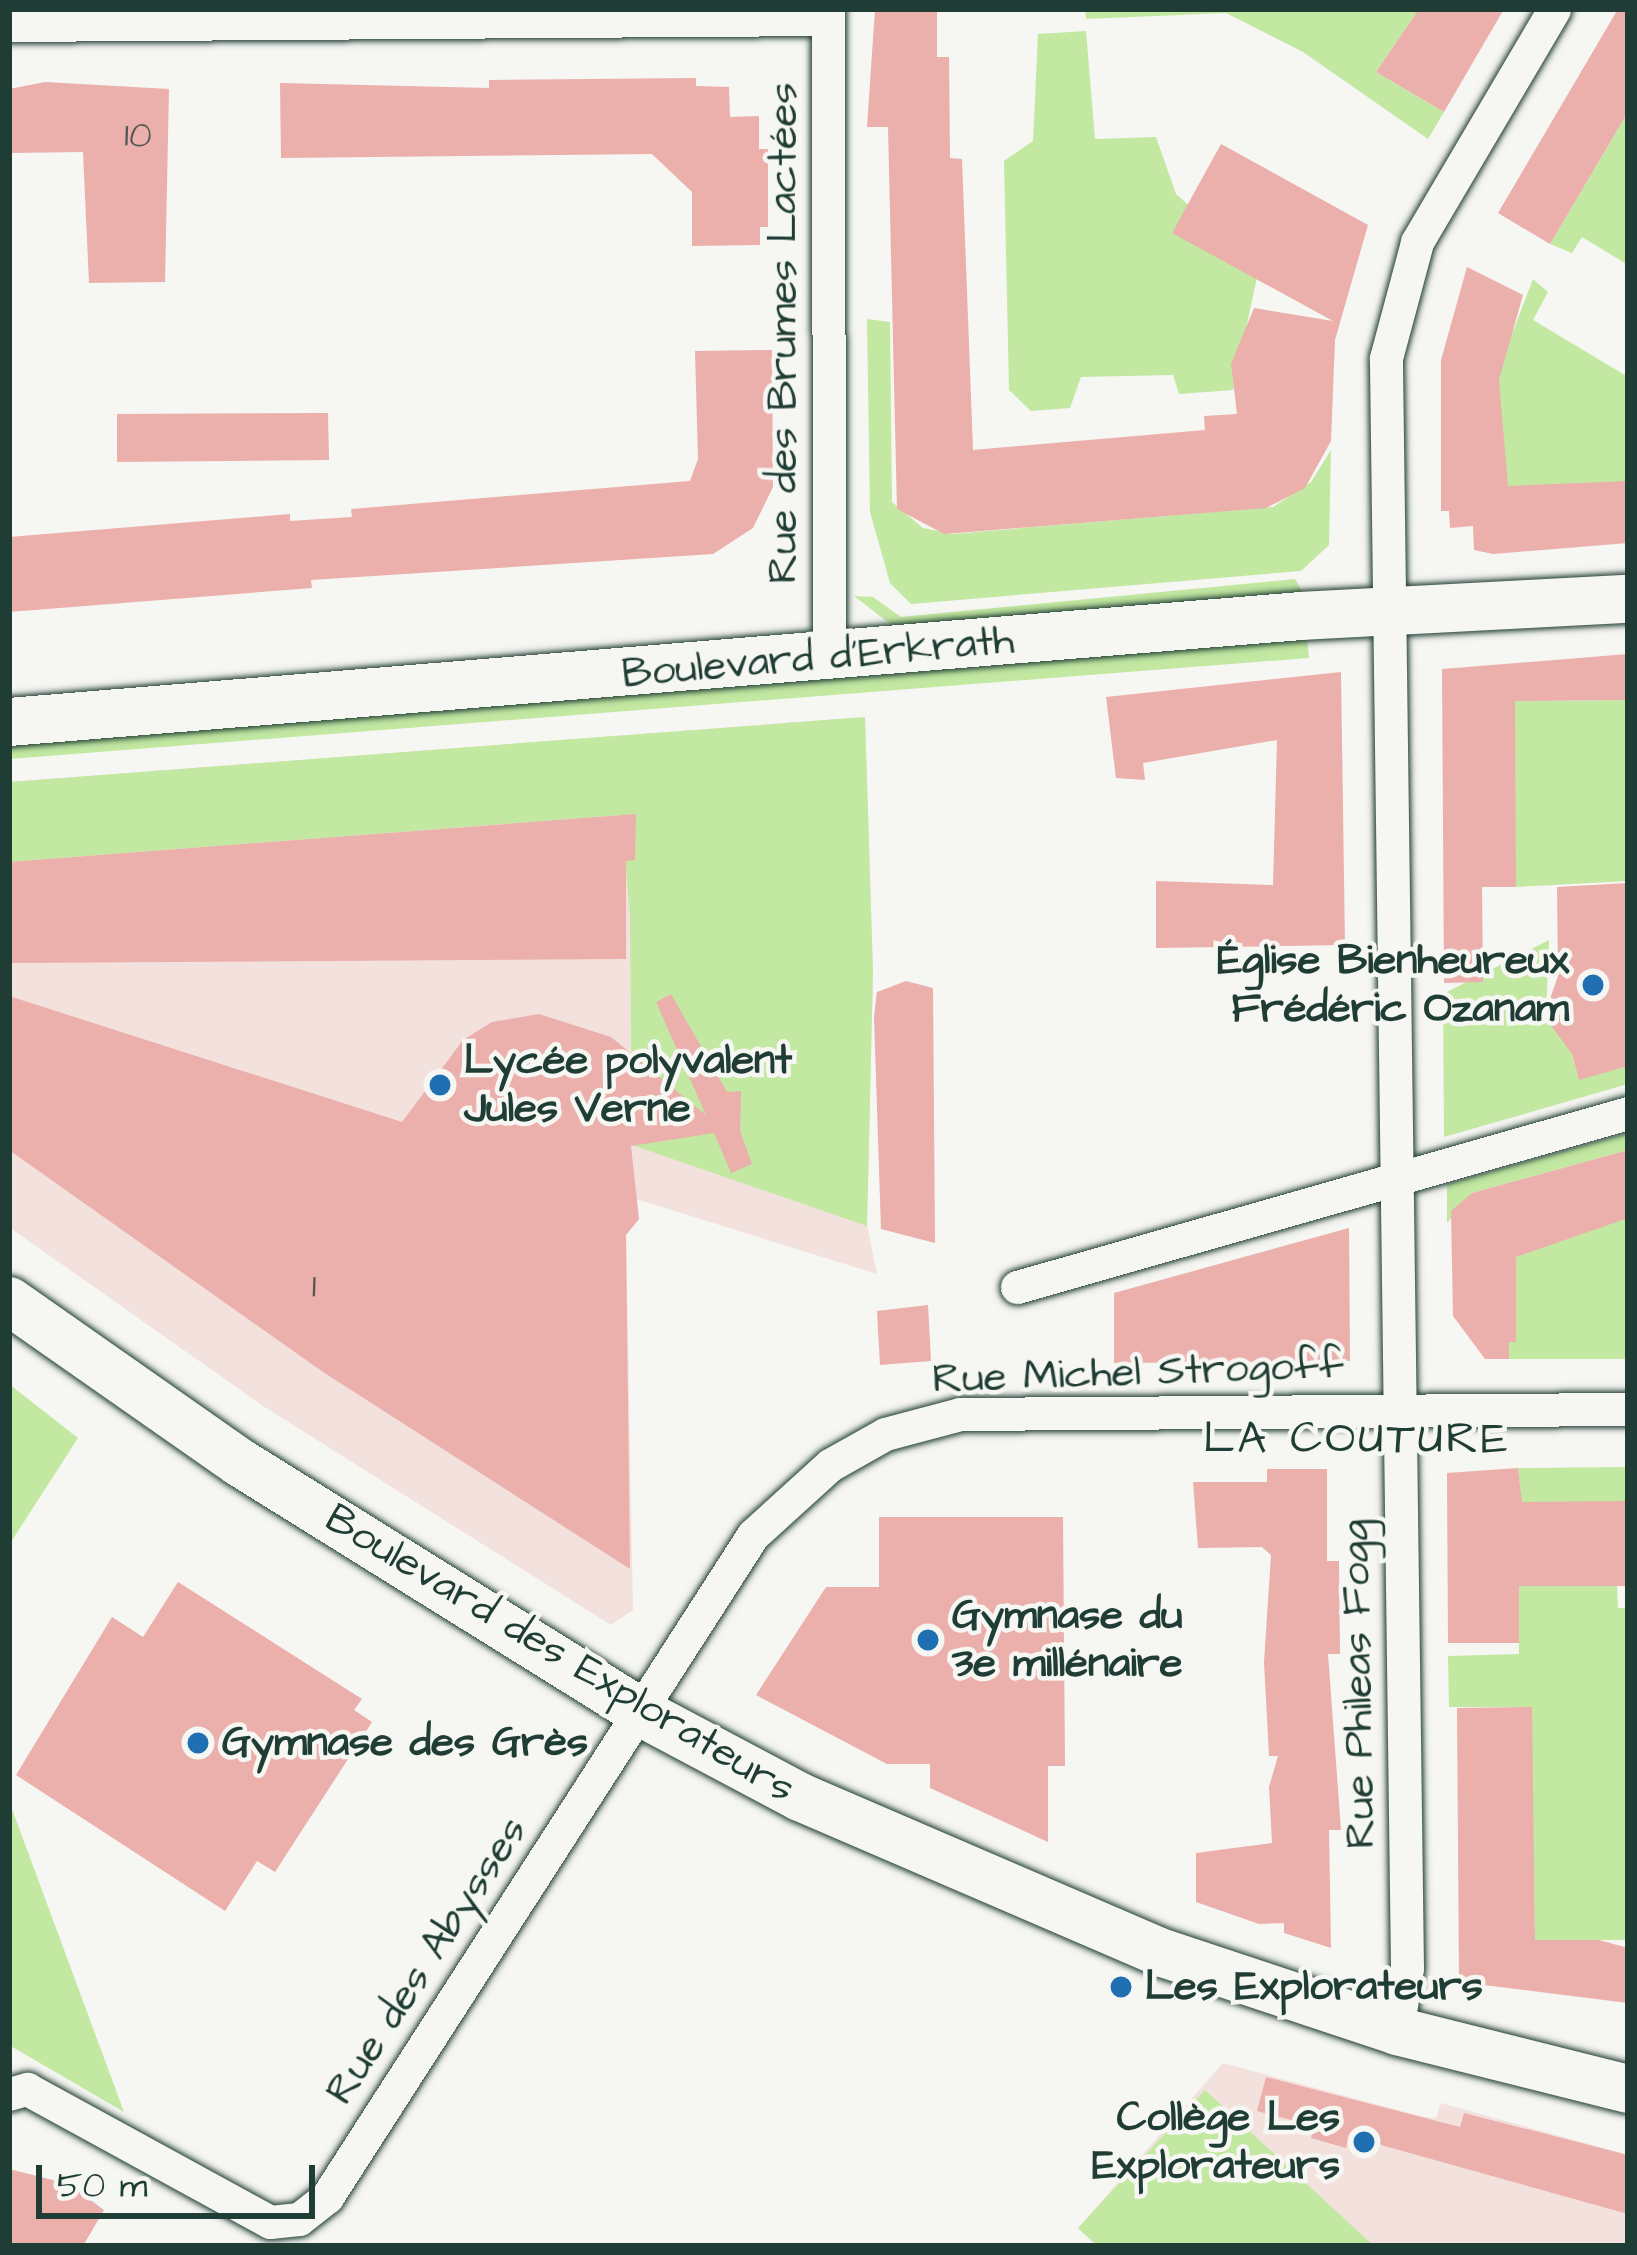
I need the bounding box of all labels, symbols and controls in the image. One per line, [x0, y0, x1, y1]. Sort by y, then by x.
street label: Rue des Brumes Lactées [759, 82, 809, 584]
house number: 10 [124, 114, 152, 158]
street label: Boulevard d'Erkrath [620, 616, 1016, 700]
place label: Église Bienheureux Frédéric Ozanam [1217, 936, 1569, 1034]
marker: Église Bienheureux Frédéric Ozanam [1580, 972, 1606, 998]
place label: Lycée polyvalent Jules Verne [464, 1036, 792, 1134]
marker: Lycée polyvalent Jules Verne [427, 1072, 453, 1098]
house number: 1 [312, 1265, 316, 1309]
street label: Rue Michel Strogoff [932, 1341, 1344, 1405]
district label: LA COUTURE [1203, 1413, 1511, 1467]
street label: Boulevard des Explorateurs [316, 1494, 804, 1814]
street label: Rue Phileas Fogg [1331, 1519, 1387, 1849]
place label: Gymnase du 3e millénaire [952, 1591, 1183, 1690]
marker: Gymnase du 3e millénaire [915, 1627, 941, 1653]
place label: Gymnase des Grès [222, 1718, 588, 1768]
marker: Gymnase des Grès [185, 1730, 211, 1756]
street label: Rue des Abysses [315, 1808, 539, 2114]
place label: Les Explorateurs [1145, 1962, 1483, 2012]
marker: Les Explorateurs [1108, 1974, 1134, 2000]
place label: Collège Les Explorateurs [1092, 2093, 1340, 2192]
marker: Collège Les Explorateurs [1351, 2129, 1377, 2155]
scale bar [42, 2141, 321, 2215]
text: 50 m [57, 2160, 148, 2211]

